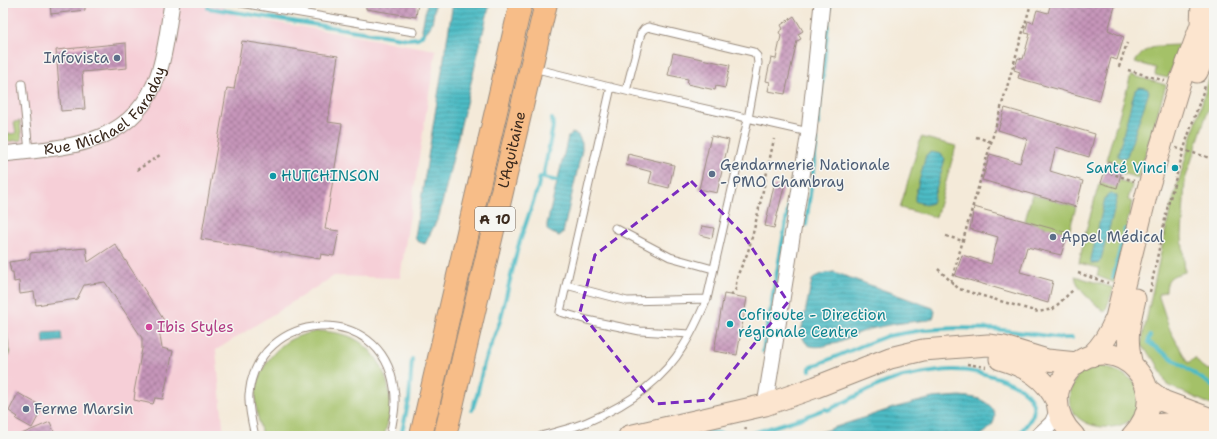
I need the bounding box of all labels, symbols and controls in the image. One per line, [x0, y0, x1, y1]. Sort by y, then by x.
place label: Infovista [44, 48, 110, 68]
marker: Infovista [112, 53, 122, 63]
street label: Rue Michael Faraday [43, 64, 170, 160]
street label: L'Aquitaine [493, 109, 530, 190]
place label: Gendarmerie Nationale - PMO Chambray [720, 155, 890, 192]
place label: Santé Vinci [1086, 158, 1167, 178]
marker: Santé Vinci [1170, 163, 1180, 173]
place label: HUTCHINSON [281, 166, 379, 186]
marker: Gendarmerie Nationale - PMO Chambray [707, 169, 717, 179]
marker: HUTCHINSON [268, 171, 278, 181]
road number: A 10 [475, 207, 515, 231]
place label: Appel Médical [1061, 227, 1165, 247]
marker: Appel Médical [1048, 232, 1058, 242]
place label: Cofiroute - Direction régionale Centre [738, 305, 886, 342]
place label: Ibis Styles [157, 317, 234, 337]
marker: Cofiroute - Direction régionale Centre [725, 319, 735, 329]
marker: Ibis Styles [144, 322, 154, 332]
place label: Ferme Marsin [34, 399, 133, 419]
marker: Ferme Marsin [21, 404, 31, 414]

